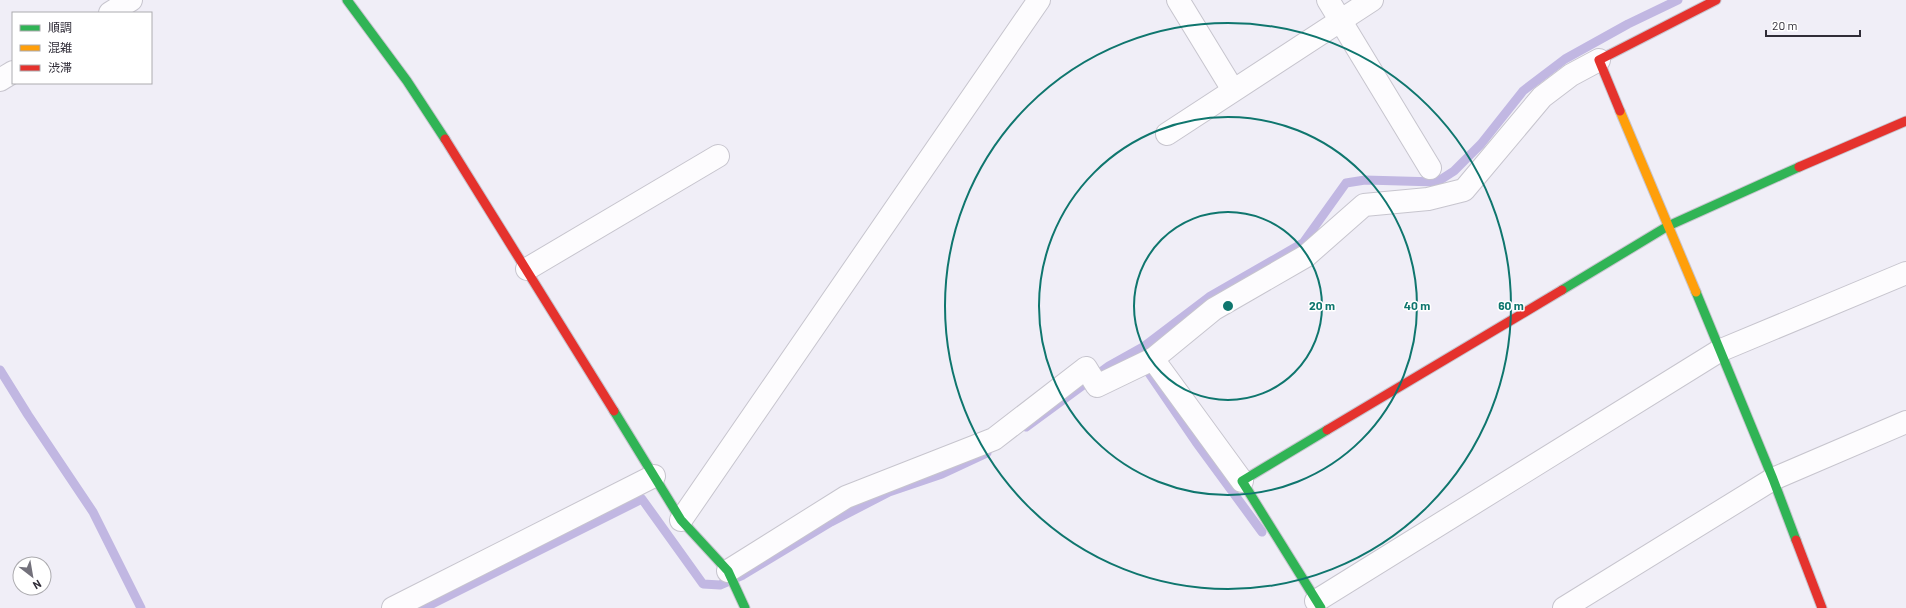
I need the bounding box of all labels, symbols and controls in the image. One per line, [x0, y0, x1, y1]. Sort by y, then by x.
legend [12, 12, 152, 84]
scale bar [1766, 12, 1860, 38]
text: 20 m [1772, 18, 1798, 32]
text: 順調 [48, 20, 72, 34]
text: 混雑 [48, 40, 72, 54]
text: 渋滞 [48, 60, 72, 74]
text: 20 m [1309, 298, 1335, 312]
text: 40 m [1404, 298, 1430, 312]
text: 60 m [1498, 298, 1524, 312]
centre of rings [1221, 299, 1235, 313]
north arrow [12, 556, 52, 596]
text: N [31, 578, 44, 592]

